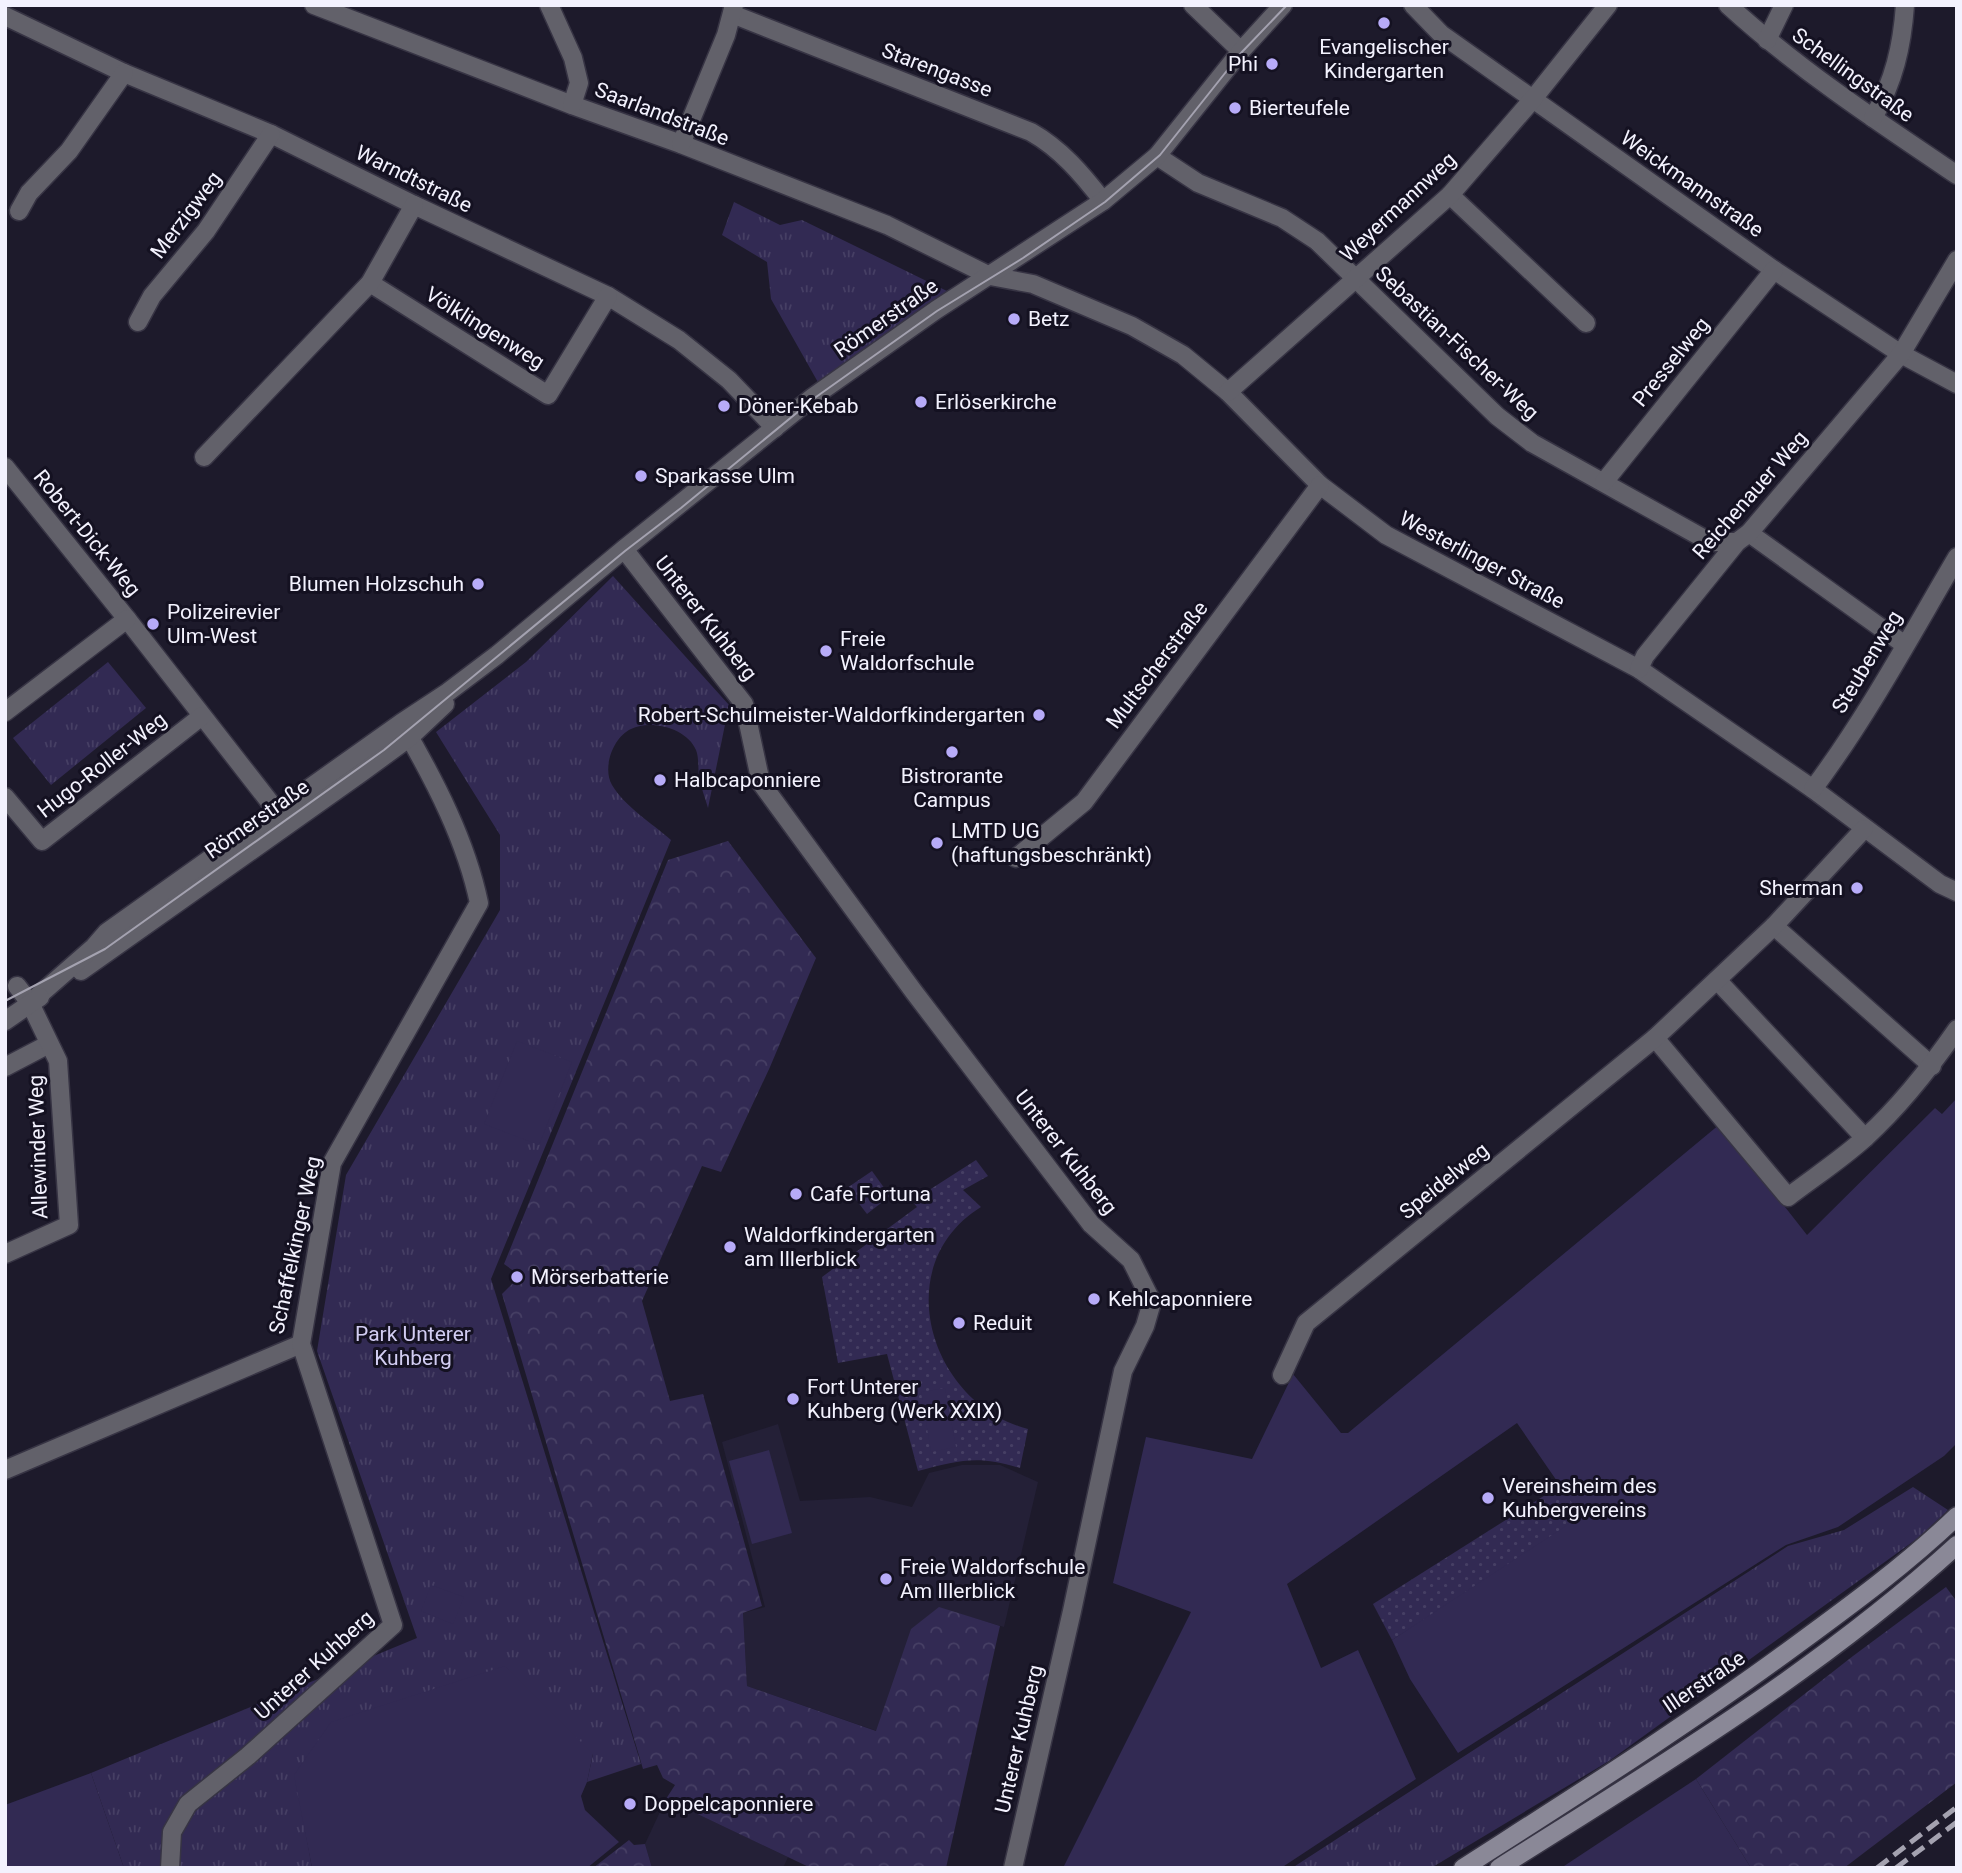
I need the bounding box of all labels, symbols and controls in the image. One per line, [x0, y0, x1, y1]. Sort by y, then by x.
marker: Evangelischer Kindergarten [1376, 15, 1392, 31]
street label: Schellingstraße [1788, 23, 1918, 127]
place label: Evangelischer Kindergarten [1319, 35, 1449, 83]
street label: Starengasse [878, 38, 996, 102]
place label: Phi [1228, 52, 1258, 76]
marker: Phi [1264, 56, 1280, 72]
street label: Saarlandstraße [591, 77, 733, 151]
place label: Bierteufele [1249, 96, 1350, 120]
marker: Bierteufele [1227, 100, 1243, 116]
street label: Weickmannstraße [1616, 126, 1768, 242]
street label: Warndtstraße [352, 140, 476, 218]
street label: Weyermannweg [1335, 147, 1461, 267]
street label: Merzigweg [146, 167, 226, 263]
street label: Sebastian-Fischer-Weg [1371, 261, 1543, 425]
street label: Römerstraße [830, 273, 942, 363]
street label: Völklingenweg [421, 282, 549, 374]
place label: Betz [1028, 307, 1070, 331]
marker: Betz [1006, 311, 1022, 327]
street label: Presselweg [1628, 313, 1714, 411]
place label: Erlöserkirche [935, 390, 1057, 414]
place label: Döner-Kebab [738, 394, 858, 418]
marker: Erlöserkirche [913, 394, 929, 410]
marker: Döner-Kebab [716, 398, 732, 414]
street label: Reichenauer Weg [1688, 426, 1812, 564]
place label: Sparkasse Ulm [655, 464, 795, 488]
street label: Robert-Dick-Weg [29, 465, 145, 601]
marker: Sparkasse Ulm [633, 468, 649, 484]
street label: Westerlinger Straße [1395, 506, 1569, 614]
street label: Unterer Kuhberg [650, 551, 762, 685]
place label: Blumen Holzschuh [289, 572, 464, 596]
marker: Blumen Holzschuh [470, 576, 486, 592]
street label: Multscherstraße [1101, 597, 1213, 733]
place label: Polizeirevier Ulm-West [167, 600, 280, 648]
street label: Steubenweg [1827, 606, 1907, 718]
marker: Polizeirevier Ulm-West [145, 616, 161, 632]
place label: Freie Waldorfschule [840, 627, 974, 675]
marker: Freie Waldorfschule [818, 643, 834, 659]
place label: Robert-Schulmeister-Waldorfkindergarten [638, 703, 1025, 727]
street label: Hugo-Roller-Weg [33, 707, 171, 823]
marker: Robert-Schulmeister-Waldorfkindergarten [1031, 707, 1047, 723]
marker: Bistrorante Campus [944, 744, 960, 760]
place label: Bistrorante Campus [901, 764, 1003, 812]
place label: Halbcaponniere [674, 768, 821, 792]
marker: Halbcaponniere [652, 772, 668, 788]
street label: Römerstraße [201, 774, 313, 864]
place label: LMTD UG (haftungsbeschränkt) [951, 819, 1152, 867]
marker: LMTD UG (haftungsbeschränkt) [929, 835, 945, 851]
place label: Sherman [1759, 876, 1843, 900]
marker: Sherman [1849, 880, 1865, 896]
street label: Allewinder Weg [23, 1075, 53, 1219]
street label: Unterer Kuhberg [1010, 1085, 1122, 1219]
street label: Speidelweg [1395, 1138, 1493, 1224]
street label: Schaffelkinger Weg [264, 1154, 326, 1336]
place label: Cafe Fortuna [810, 1182, 931, 1206]
marker: Cafe Fortuna [788, 1186, 804, 1202]
place label: Waldorfkindergarten am Illerblick [744, 1223, 935, 1271]
marker: Waldorfkindergarten am Illerblick [722, 1239, 738, 1255]
place label: Mörserbatterie [531, 1265, 669, 1289]
marker: Mörserbatterie [509, 1269, 525, 1285]
place label: Kehlcaponniere [1108, 1287, 1252, 1311]
marker: Kehlcaponniere [1086, 1291, 1102, 1307]
place label: Reduit [973, 1311, 1033, 1335]
marker: Reduit [951, 1315, 967, 1331]
park label: Park Unterer Kuhberg [355, 1322, 471, 1370]
place label: Fort Unterer Kuhberg (Werk XXIX) [807, 1375, 1002, 1423]
marker: Fort Unterer Kuhberg (Werk XXIX) [785, 1391, 801, 1407]
place label: Vereinsheim des Kuhbergvereins [1502, 1474, 1657, 1522]
marker: Vereinsheim des Kuhbergvereins [1480, 1490, 1496, 1506]
place label: Freie Waldorfschule Am Illerblick [900, 1555, 1085, 1603]
marker: Freie Waldorfschule Am Illerblick [878, 1571, 894, 1587]
street label: Unterer Kuhberg [250, 1605, 378, 1725]
street label: Illerstraße [1658, 1646, 1750, 1718]
street label: Unterer Kuhberg [990, 1663, 1048, 1815]
place label: Doppelcaponniere [644, 1792, 813, 1816]
marker: Doppelcaponniere [622, 1796, 638, 1812]

